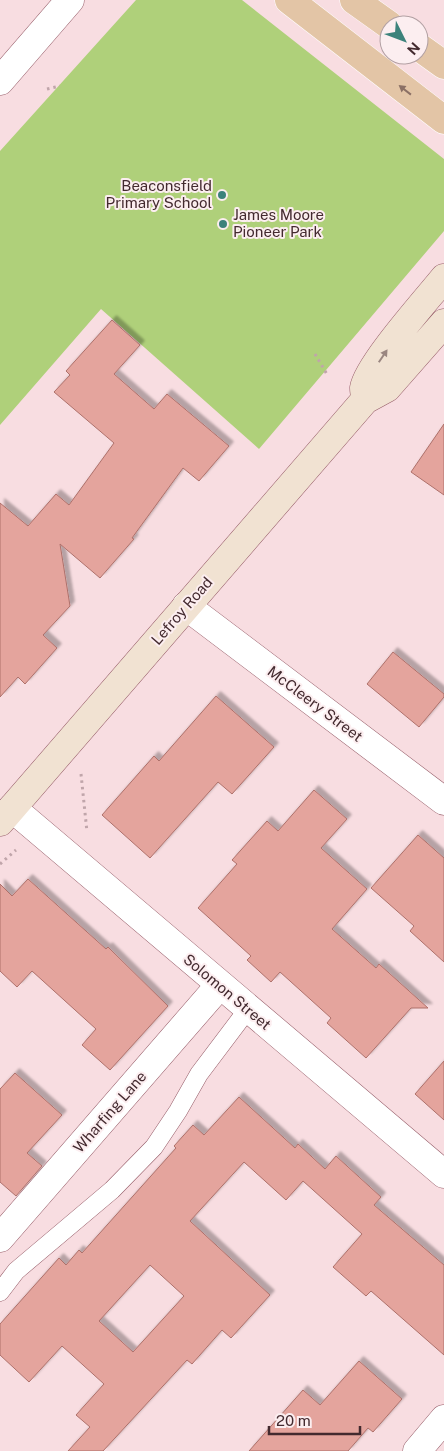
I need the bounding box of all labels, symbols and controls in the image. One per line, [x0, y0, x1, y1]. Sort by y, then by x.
north arrow [379, 15, 429, 65]
text: N [404, 39, 423, 58]
one-way arrow [398, 85, 412, 95]
place label: Beaconsfield Primary School [106, 177, 212, 211]
marker: Beaconsfield Primary School [216, 189, 228, 201]
place label: James Moore Pioneer Park [233, 206, 324, 240]
marker: James Moore Pioneer Park [217, 218, 229, 230]
one-way arrow [378, 349, 388, 363]
street label: Lefroy Road [148, 573, 216, 648]
street label: McCleery Street [265, 662, 366, 745]
street label: Solomon Street [180, 950, 275, 1033]
street label: Wharfing Lane [70, 1068, 150, 1156]
scale bar [269, 1404, 360, 1436]
text: 20 m [276, 1412, 311, 1429]

